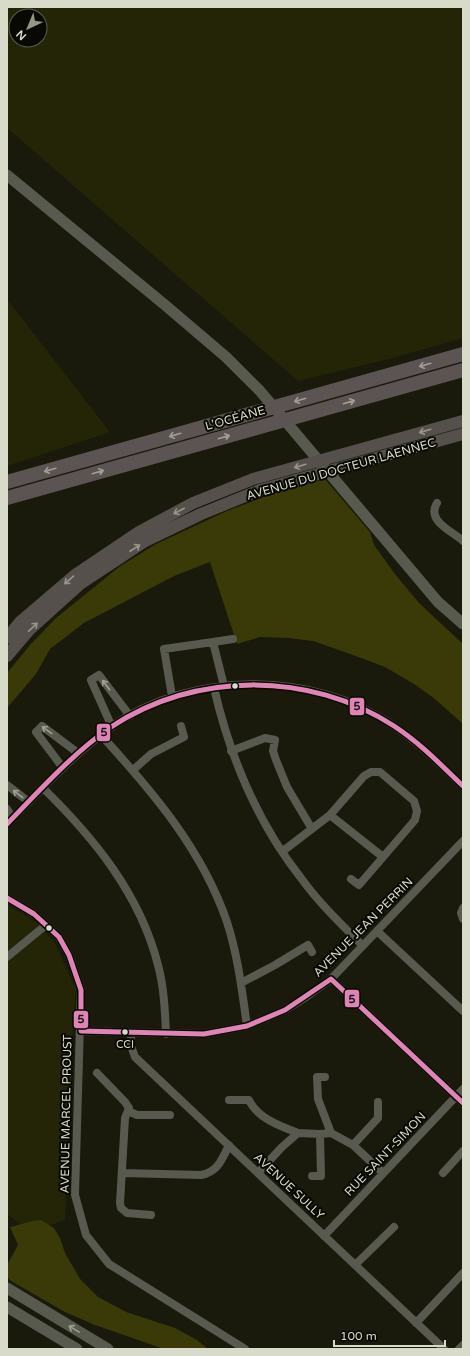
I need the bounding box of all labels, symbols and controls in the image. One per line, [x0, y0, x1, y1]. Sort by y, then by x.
north arrow [8, 8, 48, 48]
text: N [14, 27, 29, 43]
one-way arrow [419, 362, 432, 369]
one-way arrow [294, 397, 307, 404]
one-way arrow [342, 398, 355, 405]
street label: L’OCÉANE [203, 403, 267, 433]
one-way arrow [419, 428, 432, 435]
one-way arrow [169, 432, 182, 439]
one-way arrow [217, 433, 230, 440]
street label: AVENUE DU DOCTEUR LAENNEC [245, 435, 437, 503]
one-way arrow [294, 463, 307, 470]
one-way arrow [44, 467, 57, 474]
one-way arrow [92, 468, 105, 476]
one-way arrow [173, 508, 185, 515]
one-way arrow [129, 544, 140, 552]
one-way arrow [64, 576, 74, 585]
one-way arrow [28, 622, 38, 632]
one-way arrow [102, 679, 111, 690]
unlabelled marker [230, 681, 240, 691]
line badge: 5 [349, 697, 365, 716]
text: 5 [354, 700, 361, 713]
line badge: 5 [96, 723, 111, 742]
one-way arrow [42, 726, 53, 734]
text: 5 [101, 726, 108, 739]
one-way arrow [13, 789, 24, 798]
street label: AVENUE JEAN PERRIN [310, 874, 416, 980]
unlabelled marker [44, 923, 54, 933]
line badge: 5 [344, 989, 360, 1008]
text: 5 [349, 993, 356, 1006]
line badge: 5 [73, 1010, 89, 1029]
text: 5 [78, 1013, 85, 1026]
marker: CCI [120, 1027, 130, 1037]
street label: AVENUE MARCEL PROUST [58, 1034, 74, 1193]
place label: CCI [116, 1038, 134, 1051]
street label: RUE SAINT-SIMON [341, 1109, 429, 1199]
street label: AVENUE SULLY [251, 1150, 327, 1222]
scale bar [334, 1322, 445, 1348]
one-way arrow [68, 1324, 80, 1332]
text: 100 m [340, 1329, 377, 1343]

